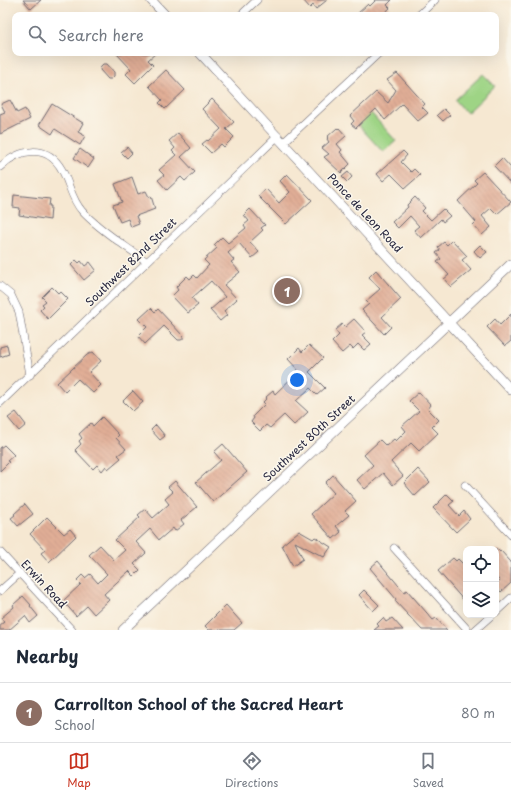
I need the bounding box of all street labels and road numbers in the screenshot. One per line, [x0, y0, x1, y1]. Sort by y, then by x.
street label: Ponce de Leon Road [324, 169, 407, 256]
street label: Southwest 82nd Street [81, 213, 180, 310]
street label: Southwest 80th Street [259, 390, 359, 485]
street label: Erwin Road [17, 556, 72, 612]

